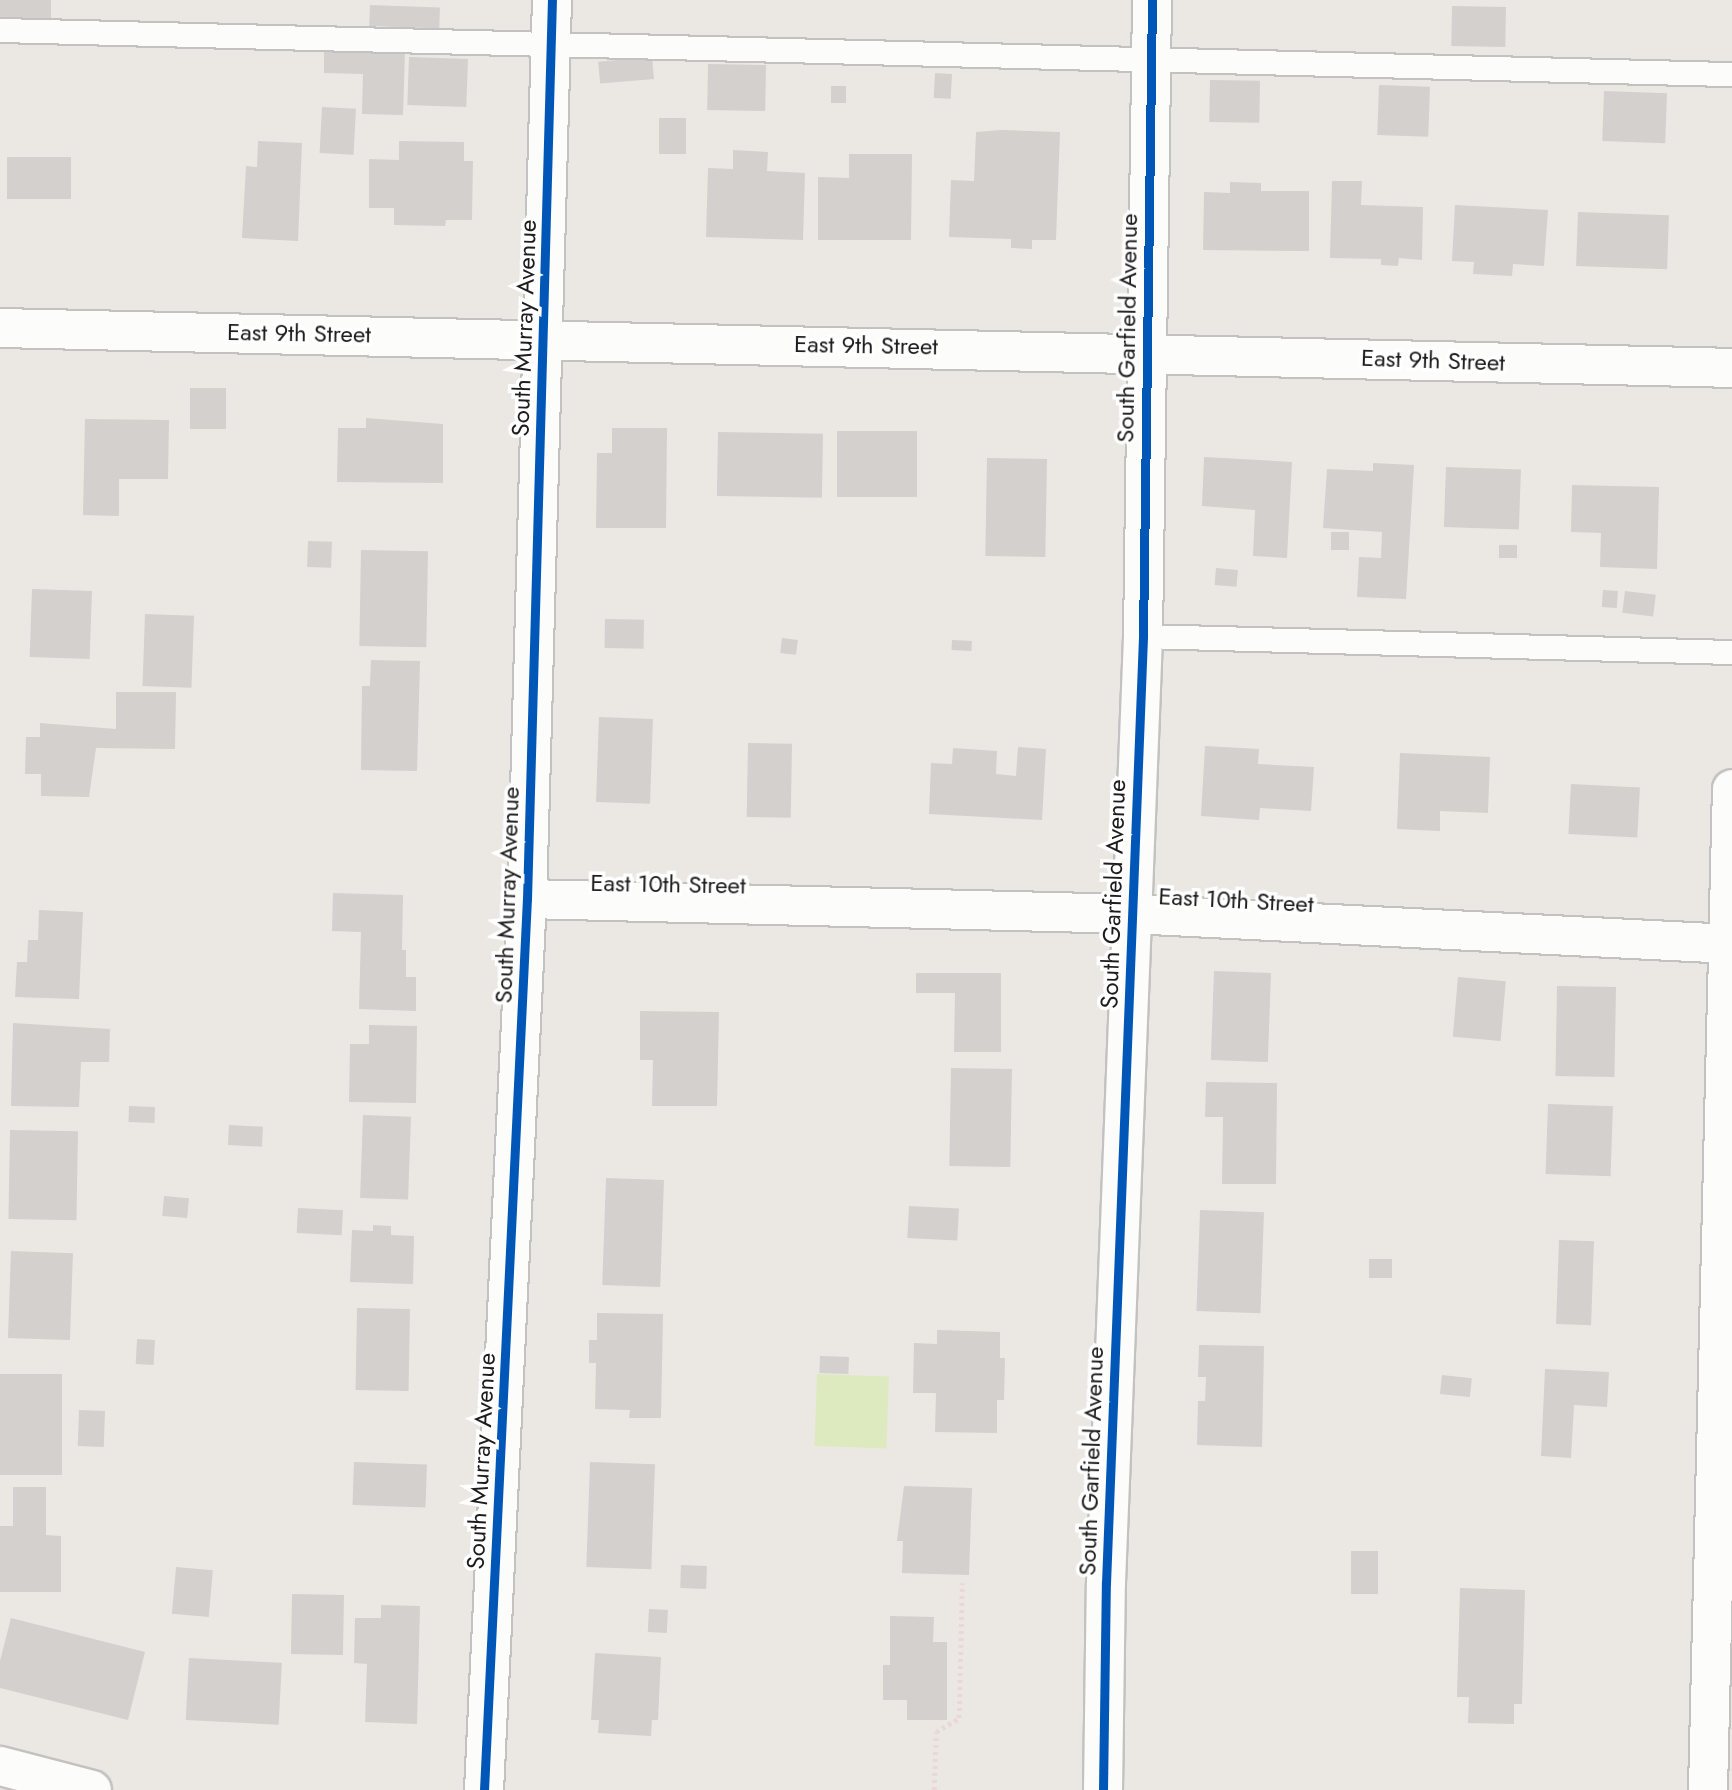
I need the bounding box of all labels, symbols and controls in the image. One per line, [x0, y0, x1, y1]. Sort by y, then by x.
street label: South Garfield Avenue [1111, 213, 1143, 443]
street label: South Murray Avenue [506, 219, 542, 437]
street label: East 9th Street [227, 317, 371, 349]
street label: East 9th Street [794, 329, 938, 361]
street label: East 9th Street [1361, 343, 1505, 377]
street label: South Garfield Avenue [1095, 779, 1131, 1009]
street label: South Murray Avenue [489, 786, 525, 1004]
street label: East 10th Street [590, 868, 746, 900]
street label: East 10th Street [1158, 882, 1314, 918]
street label: South Garfield Avenue [1073, 1346, 1109, 1576]
street label: South Murray Avenue [461, 1352, 501, 1570]

